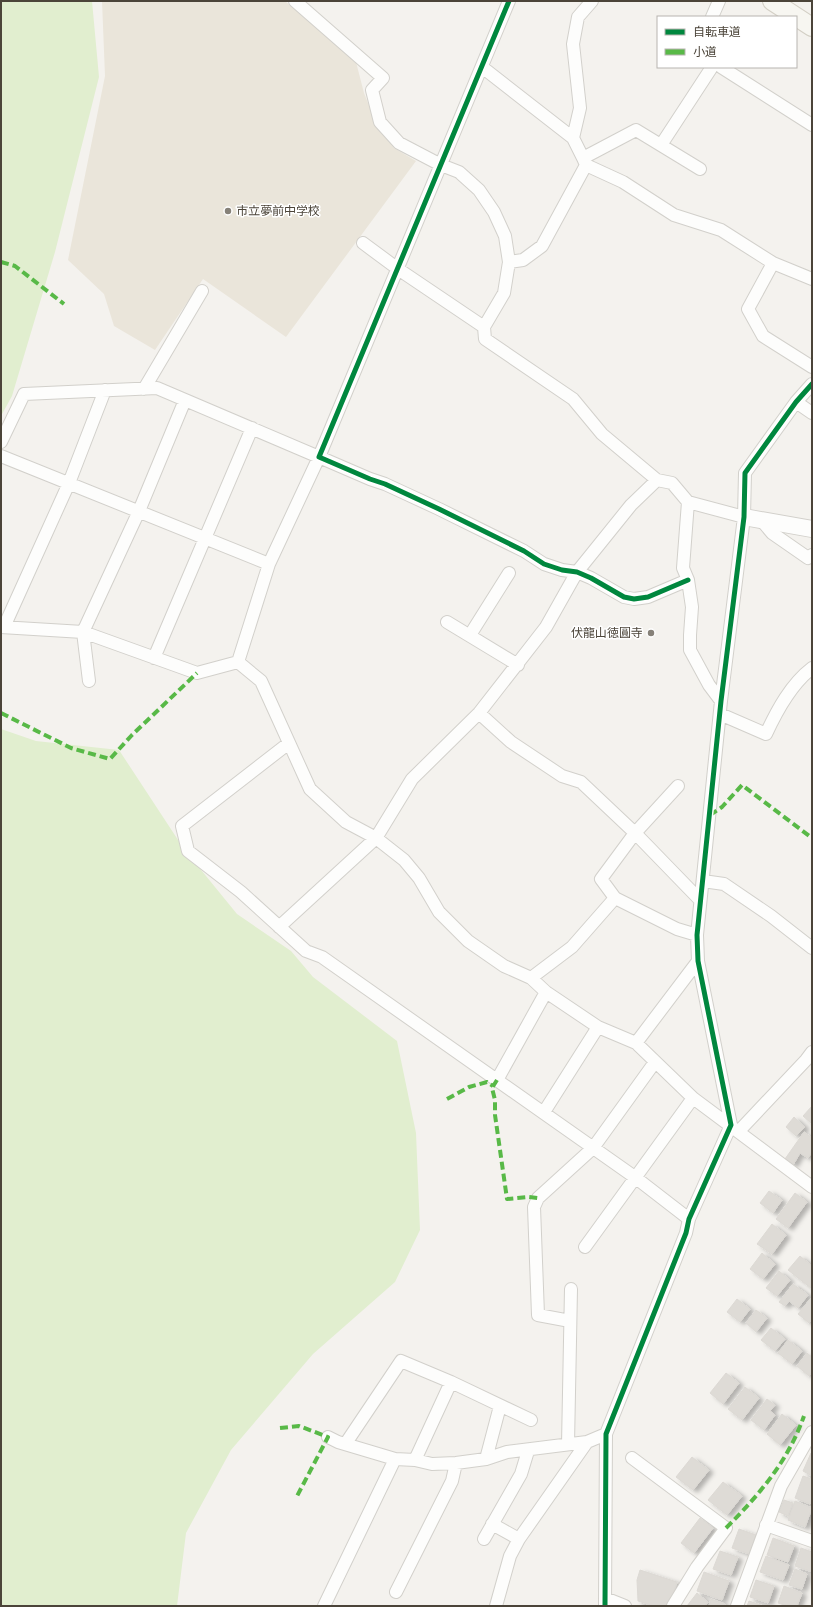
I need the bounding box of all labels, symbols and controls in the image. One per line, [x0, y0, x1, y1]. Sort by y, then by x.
legend [657, 16, 797, 68]
text: 自転車道 [693, 25, 741, 39]
text: 小道 [693, 45, 717, 59]
place label: 市立夢前中学校 [236, 204, 320, 218]
marker: 市立夢前中学校 [223, 206, 233, 216]
place label: 伏龍山徳圓寺 [571, 626, 643, 640]
marker: 伏龍山徳圓寺 [646, 628, 656, 638]

